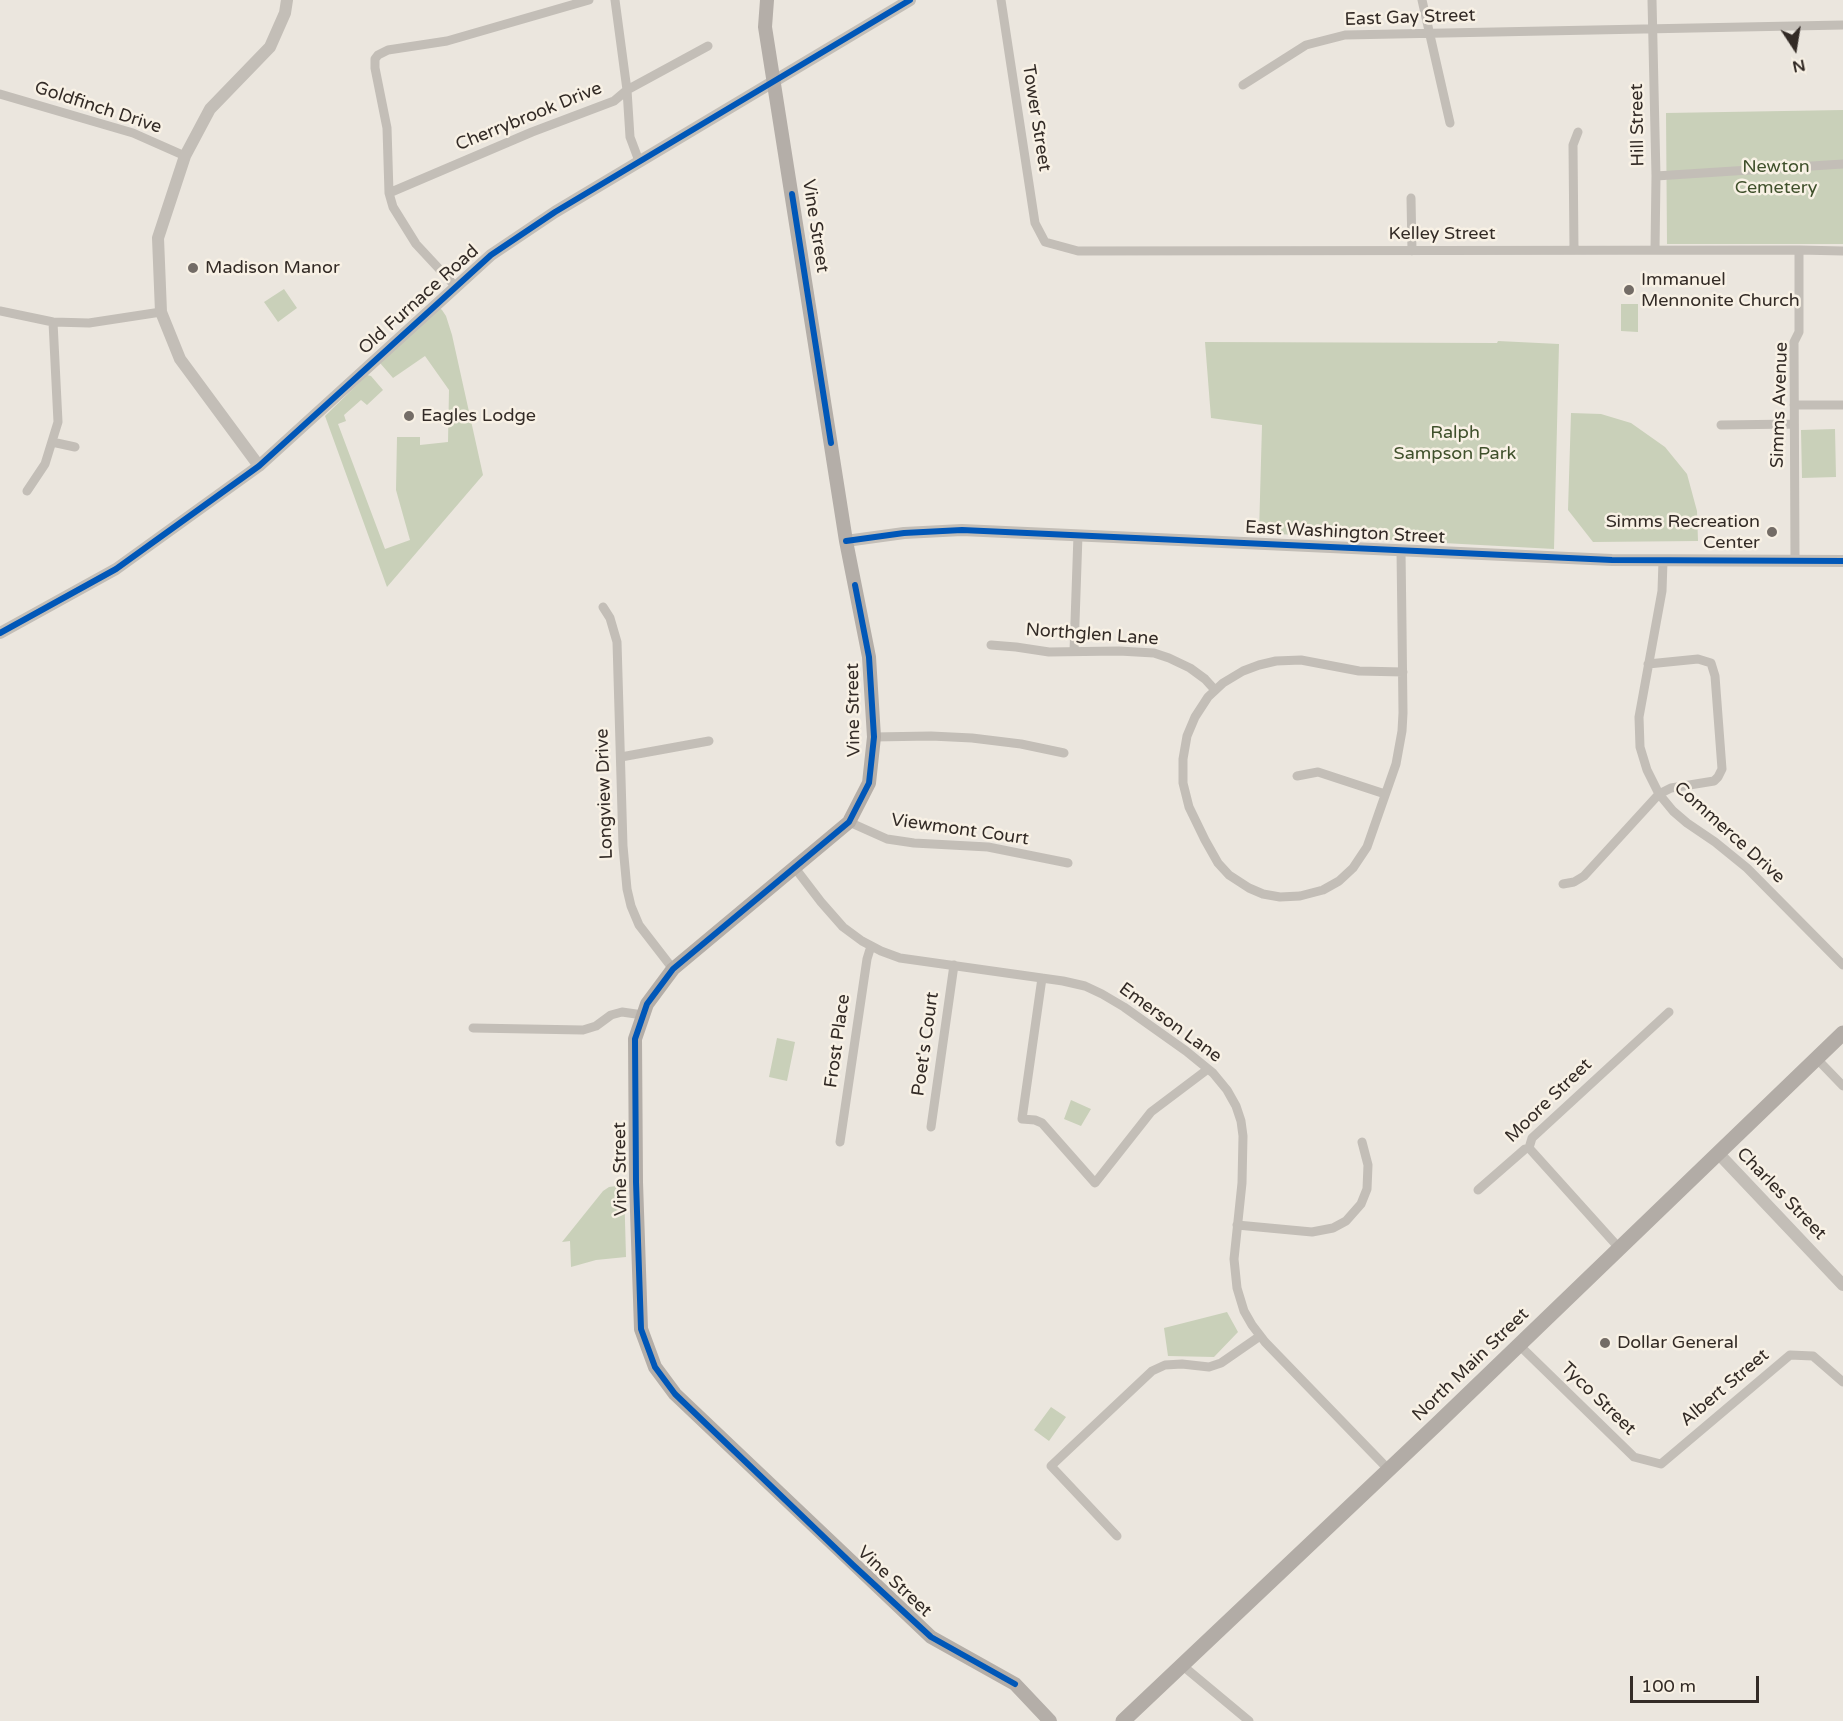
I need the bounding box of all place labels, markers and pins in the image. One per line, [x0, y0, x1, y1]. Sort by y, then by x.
place label: Madison Manor [205, 257, 340, 279]
marker: Madison Manor [186, 261, 200, 275]
place label: Immanuel Mennonite Church [1641, 269, 1800, 312]
marker: Immanuel Mennonite Church [1622, 283, 1636, 297]
place label: Eagles Lodge [421, 405, 536, 427]
marker: Eagles Lodge [402, 409, 416, 423]
place label: Simms Recreation Center [1606, 511, 1760, 554]
marker: Simms Recreation Center [1765, 525, 1779, 539]
place label: Dollar General [1617, 1332, 1738, 1354]
marker: Dollar General [1598, 1336, 1612, 1350]

